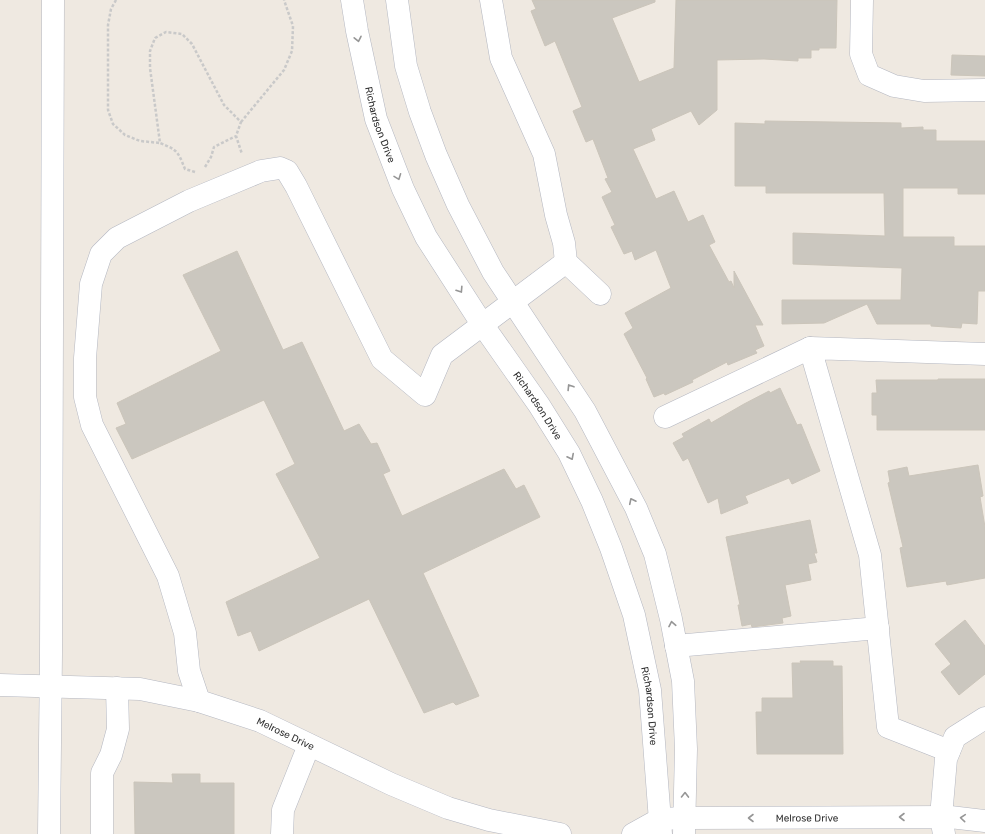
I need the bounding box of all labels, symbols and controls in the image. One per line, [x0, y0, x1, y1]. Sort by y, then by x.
one-way arrow [354, 35, 362, 42]
street label: Richardson Drive [362, 86, 397, 165]
one-way arrow [393, 173, 401, 180]
one-way arrow [455, 286, 463, 293]
street label: Richardson Drive [510, 370, 564, 442]
one-way arrow [567, 384, 574, 391]
one-way arrow [566, 453, 573, 460]
one-way arrow [629, 498, 637, 505]
one-way arrow [668, 621, 677, 627]
street label: Richardson Drive [638, 666, 659, 746]
street label: Melrose Drive [254, 715, 317, 753]
one-way arrow [681, 792, 689, 798]
street label: Melrose Drive [776, 812, 839, 825]
one-way arrow [748, 813, 754, 822]
one-way arrow [899, 813, 905, 821]
one-way arrow [960, 814, 966, 823]

